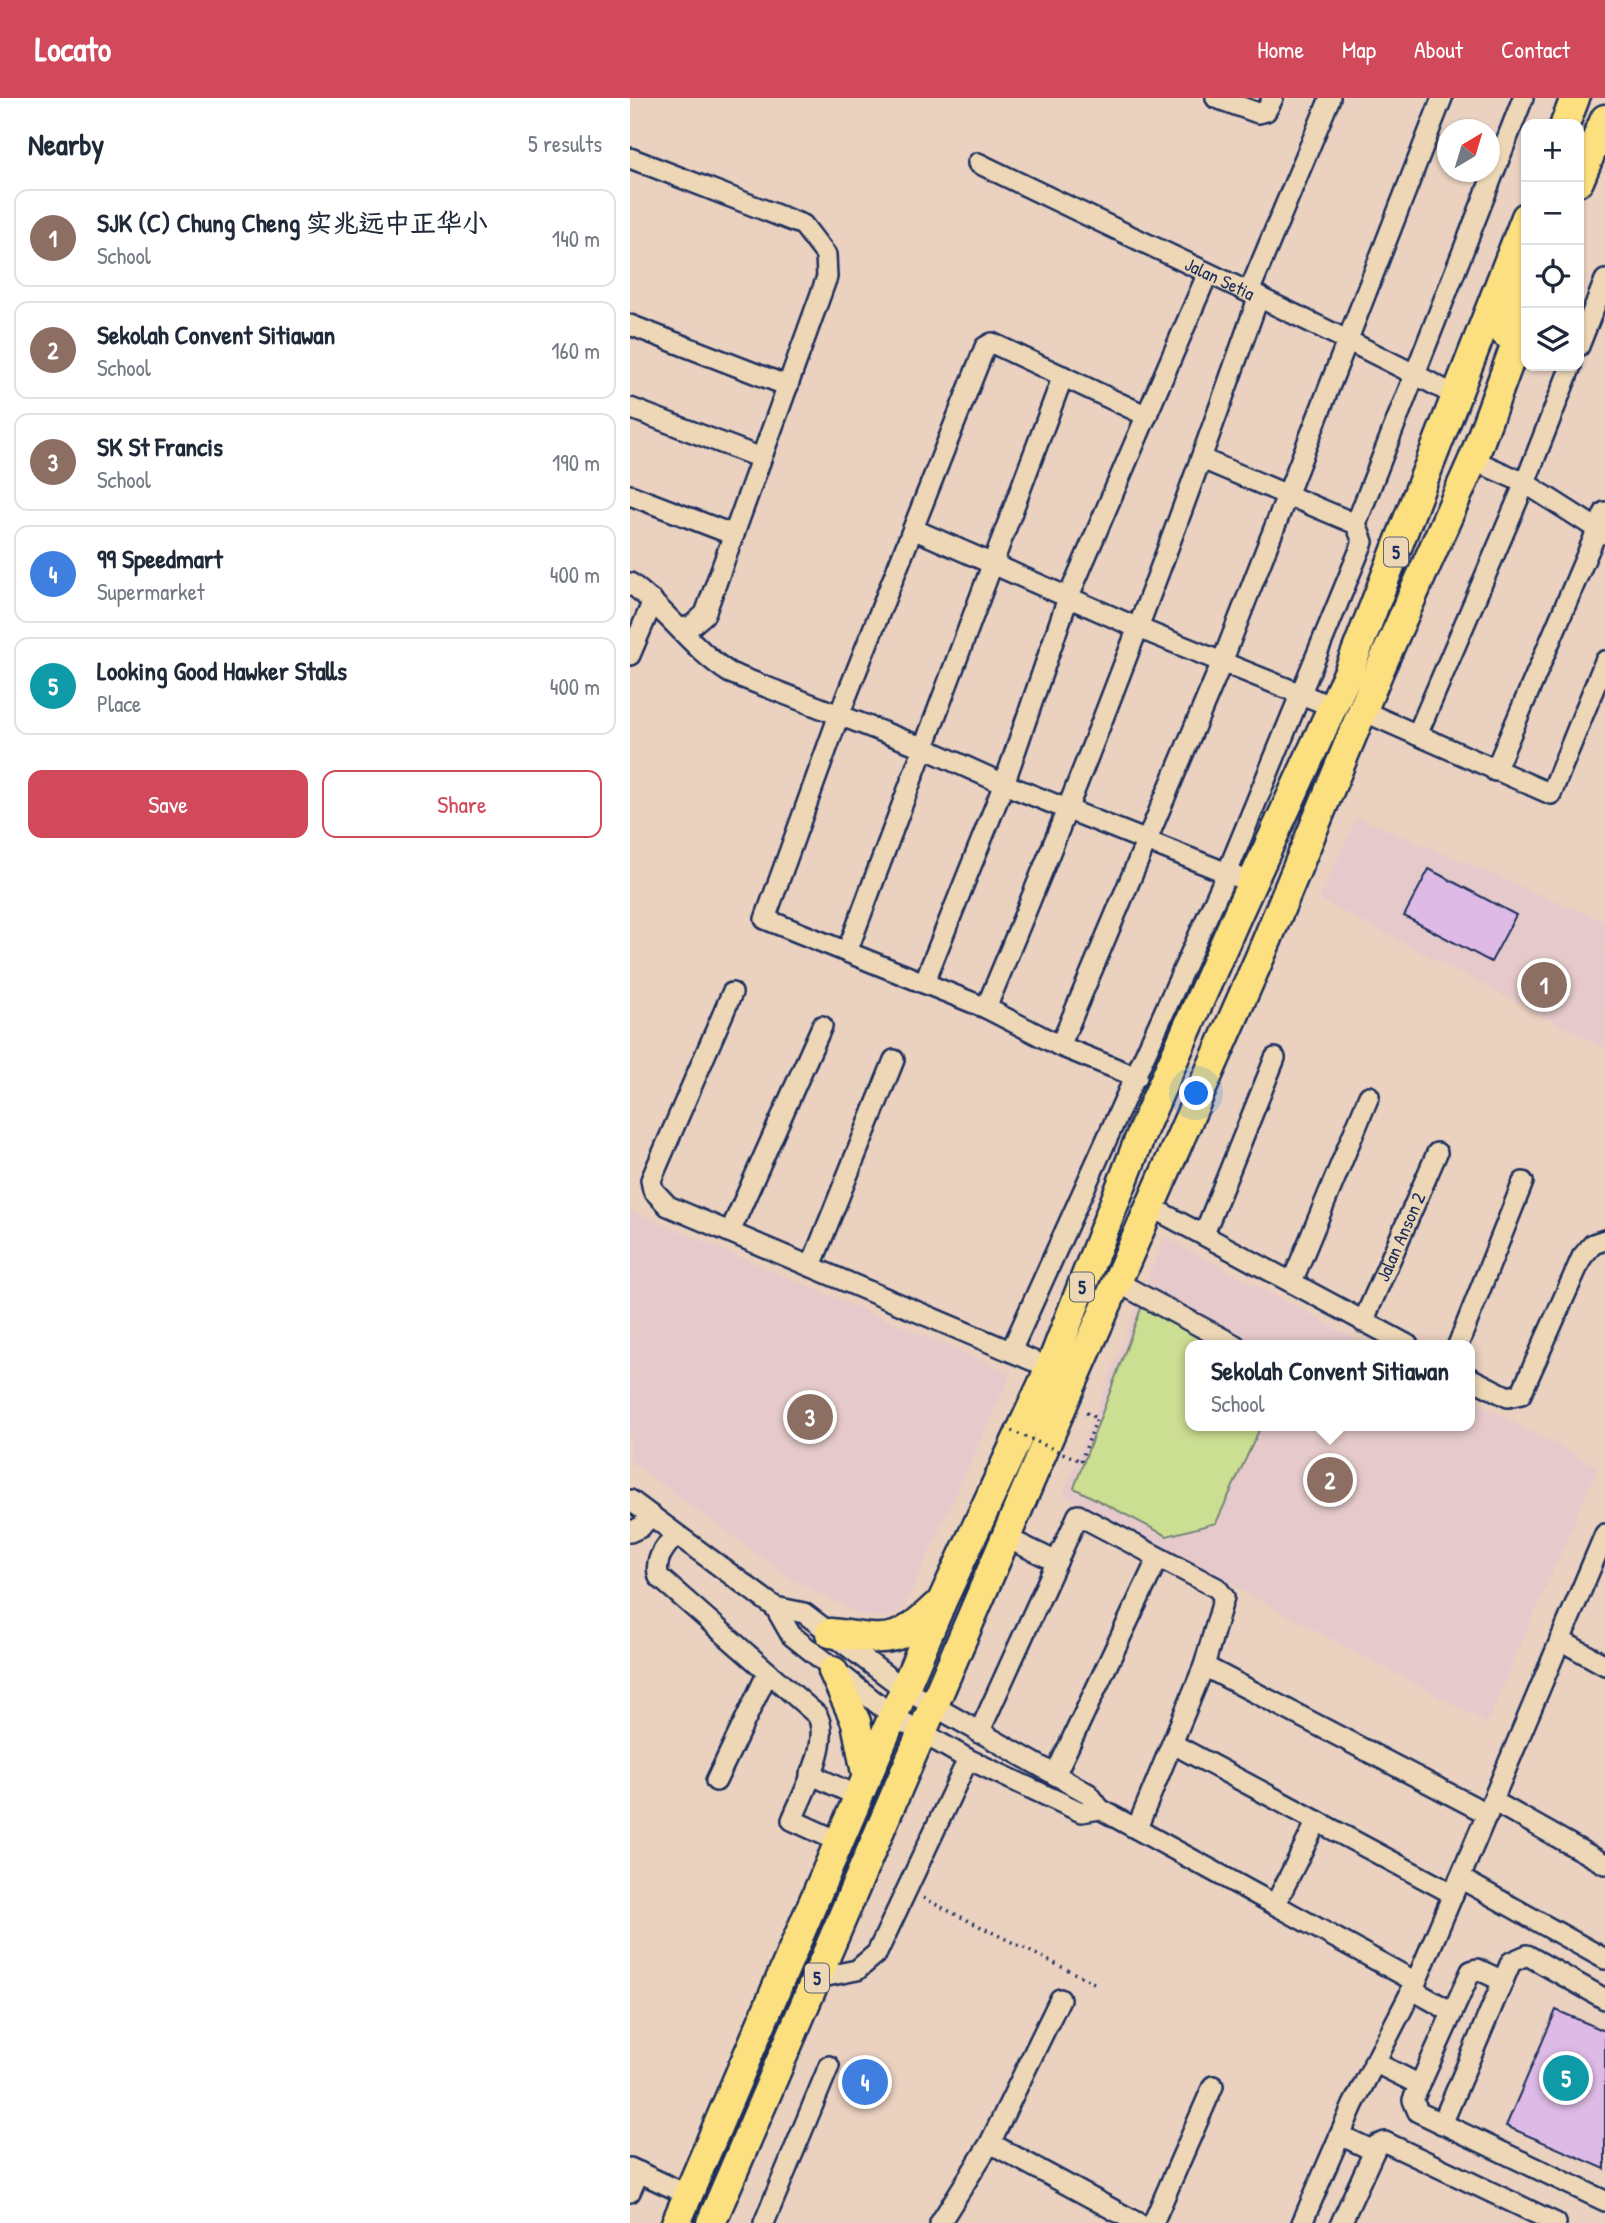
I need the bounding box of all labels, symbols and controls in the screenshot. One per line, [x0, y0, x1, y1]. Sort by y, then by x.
text: Locato [35, 27, 111, 71]
text: Home [1257, 33, 1304, 65]
text: Map [1342, 33, 1376, 65]
text: About [1414, 33, 1463, 65]
text: Contact [1501, 33, 1570, 65]
north arrow [1437, 119, 1500, 182]
map controls [1521, 119, 1584, 371]
button: + [1521, 119, 1584, 182]
text: Nearby [28, 124, 104, 164]
text: 5 results [528, 128, 602, 159]
button: − [1521, 182, 1584, 245]
text: SJK (C) Chung Cheng 实兆远中正华小 [97, 205, 488, 240]
text: 1 [49, 223, 57, 254]
text: 140 m [552, 223, 600, 254]
text: School [97, 240, 151, 271]
button: locate [1521, 245, 1584, 308]
street label: Jalan Setia [1181, 251, 1260, 307]
button: layers [1521, 308, 1584, 371]
text: Sekolah Convent Sitiawan [97, 317, 335, 352]
text: 2 [48, 335, 58, 366]
text: 160 m [551, 335, 600, 366]
text: School [97, 352, 151, 383]
text: SK St Francis [97, 429, 223, 464]
text: 3 [48, 447, 58, 478]
text: 190 m [552, 447, 600, 478]
text: School [97, 464, 151, 495]
road number: 5 [1384, 538, 1408, 566]
text: 99 Speedmart [97, 541, 223, 576]
text: 4 [49, 559, 57, 590]
text: 400 m [550, 559, 600, 590]
text: Supermarket [97, 576, 205, 607]
text: Looking Good Hawker Stalls [97, 653, 347, 688]
text: 5 [48, 671, 58, 702]
text: 400 m [550, 671, 600, 702]
text: Place [97, 688, 141, 719]
button: Save [28, 770, 308, 838]
button: Share [322, 770, 602, 838]
pin: 1 [1521, 959, 1567, 1011]
your location [1179, 1076, 1213, 1110]
street label: Jalan Anson 2 [1369, 1188, 1431, 1285]
road number: 5 [1070, 1272, 1094, 1302]
popup [1185, 1340, 1475, 1431]
text: Sekolah Convent Sitiawan [1211, 1353, 1449, 1388]
text: School [1211, 1388, 1265, 1419]
pin: 3 [787, 1391, 833, 1443]
pin: 2 [1307, 1454, 1353, 1506]
road number: 5 [805, 1964, 829, 1992]
pin: 5 [1543, 2052, 1589, 2104]
pin: 4 [842, 2056, 888, 2108]

